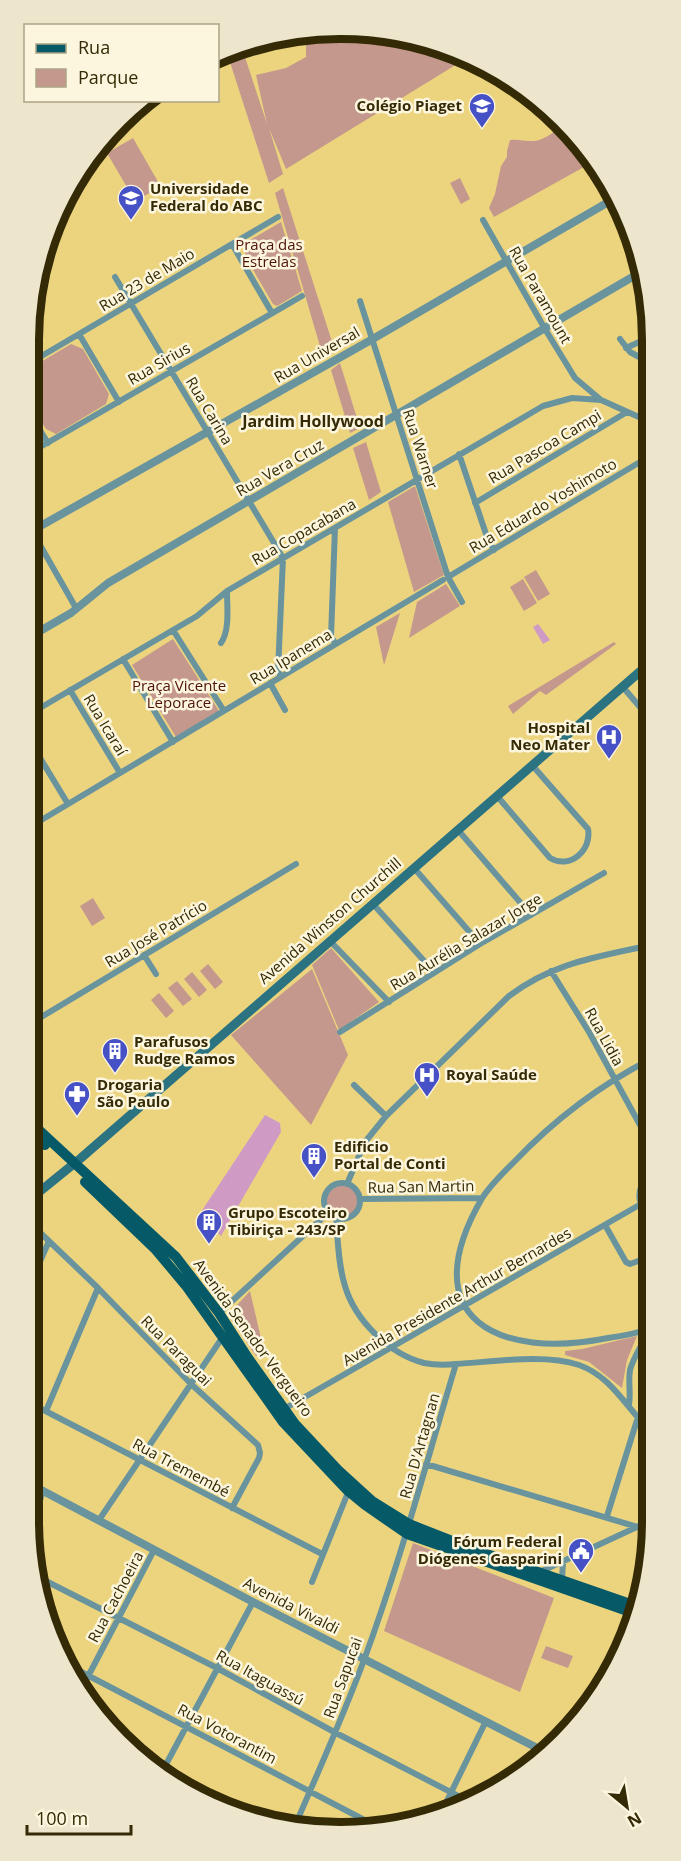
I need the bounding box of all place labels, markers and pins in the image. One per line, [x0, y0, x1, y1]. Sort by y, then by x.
school or university icon: Colégio Piaget [467, 91, 497, 129]
place label: Colégio Piaget [357, 95, 462, 115]
place label: Universidade Federal do ABC [150, 178, 263, 215]
school or university icon: Universidade Federal do ABC [116, 183, 146, 221]
place label: Hospital Neo Mater [510, 717, 590, 754]
hospital icon: Hospital Neo Mater [594, 722, 624, 760]
place label: Parafusos Rudge Ramos [134, 1031, 235, 1068]
building icon: Parafusos Rudge Ramos [100, 1036, 130, 1074]
hospital icon: Royal Saúde [412, 1060, 442, 1098]
place label: Royal Saúde [446, 1064, 537, 1084]
place label: Drogaria São Paulo [97, 1074, 170, 1111]
pharmacy icon: Drogaria São Paulo [62, 1079, 92, 1117]
place label: Edificio Portal de Conti [334, 1136, 446, 1173]
building icon: Edificio Portal de Conti [299, 1141, 329, 1179]
place label: Grupo Escoteiro Tibiriça - 243/SP [228, 1202, 347, 1239]
building icon: Grupo Escoteiro Tibiriça - 243/SP [194, 1207, 224, 1245]
place label: Fórum Federal Diógenes Gasparini [418, 1531, 562, 1568]
public building icon: Fórum Federal Diógenes Gasparini [566, 1536, 596, 1574]

